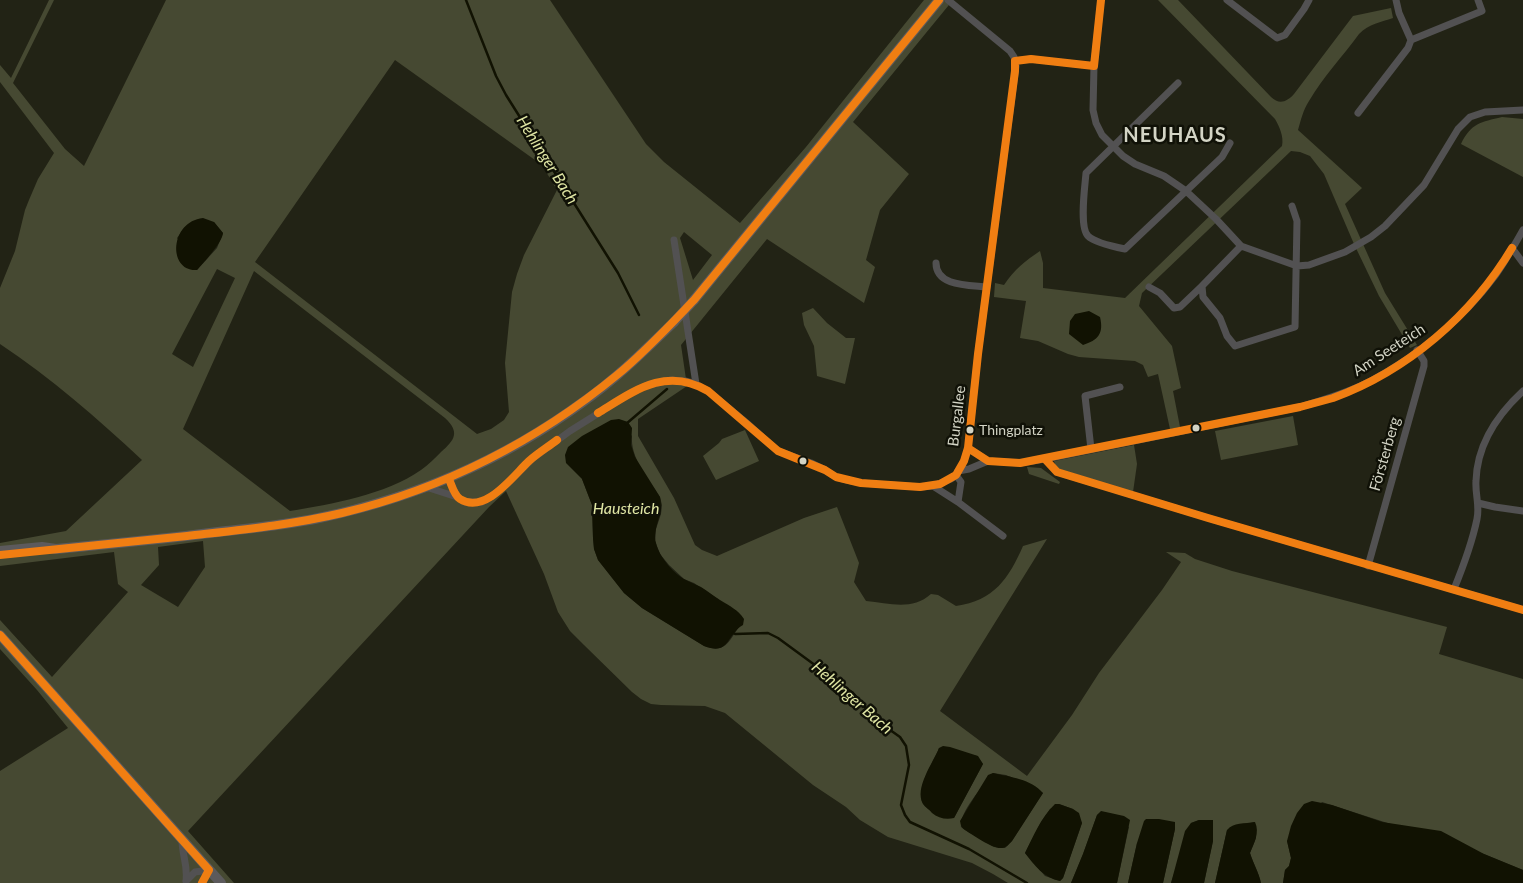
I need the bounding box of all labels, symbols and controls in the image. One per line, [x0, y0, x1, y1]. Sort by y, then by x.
water label: Hehlinger Bach [512, 112, 582, 208]
district label: NEUHAUS [1122, 124, 1228, 148]
street label: Am Seeteich [1349, 320, 1429, 380]
street label: Burgallee [944, 384, 970, 448]
street label: Försterberg [1366, 415, 1404, 493]
place label: Thingplatz [979, 422, 1043, 438]
unlabelled marker [1191, 423, 1201, 433]
marker: Thingplatz [965, 425, 975, 435]
unlabelled marker [798, 456, 808, 466]
water label: Hausteich [593, 499, 659, 519]
water label: Hehlinger Bach [808, 658, 896, 738]

